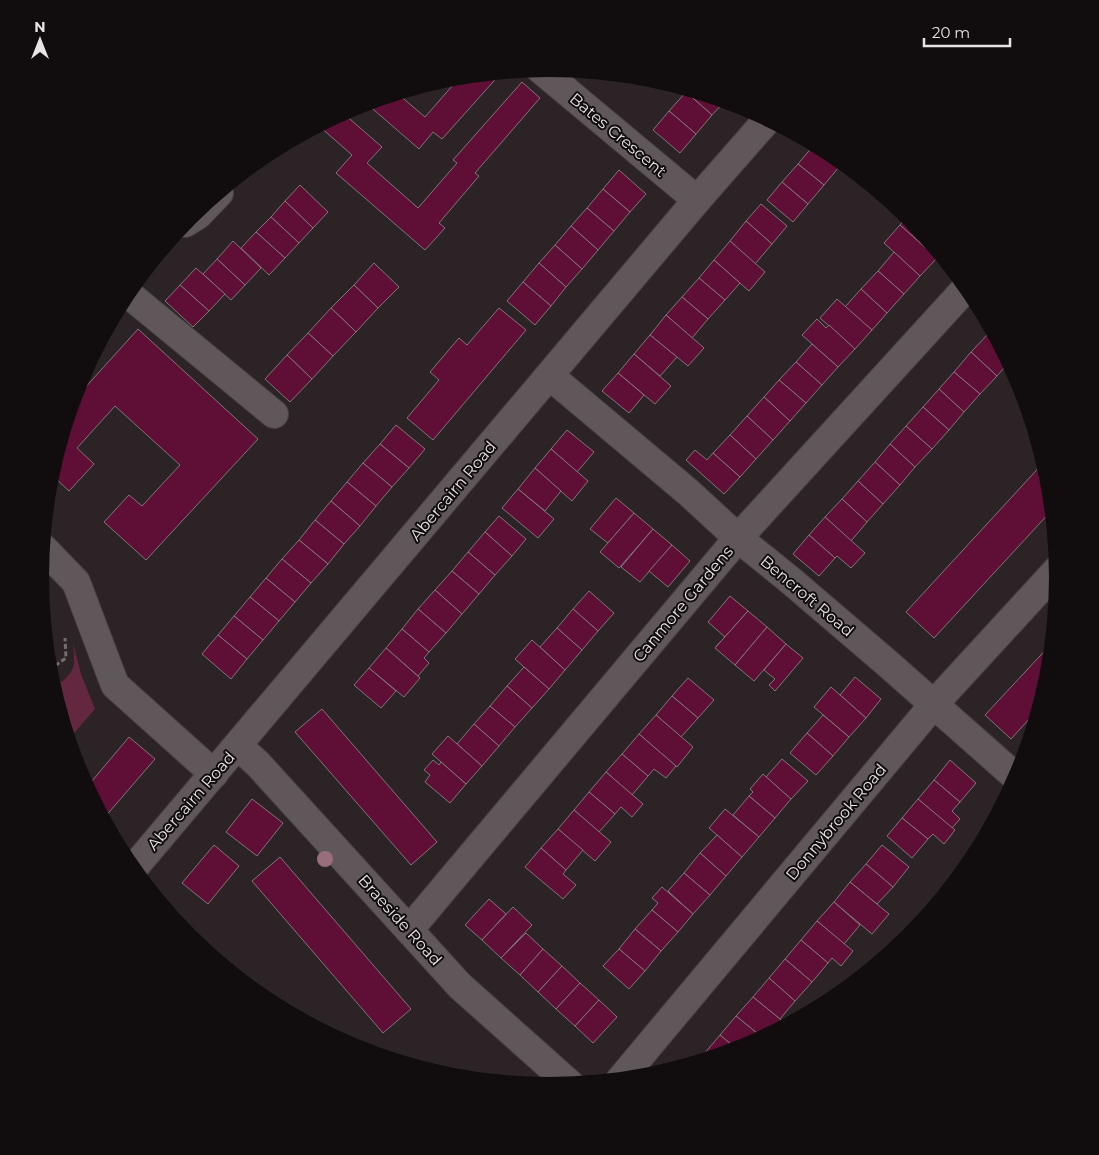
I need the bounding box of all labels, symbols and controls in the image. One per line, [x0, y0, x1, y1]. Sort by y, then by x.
north arrow [15, 15, 65, 65]
scale bar [924, 15, 1010, 47]
text: N [34, 18, 46, 36]
text: 20 m [932, 23, 970, 42]
street label: Bates Crescent [566, 89, 671, 181]
street label: Abercairn Road [406, 437, 500, 545]
street label: Canmore Gardens [629, 542, 737, 666]
street label: Bencroft Road [757, 552, 857, 640]
street label: Abercairn Road [143, 748, 239, 854]
street label: Donnybrook Road [782, 760, 890, 884]
street label: Braeside Road [354, 871, 446, 969]

